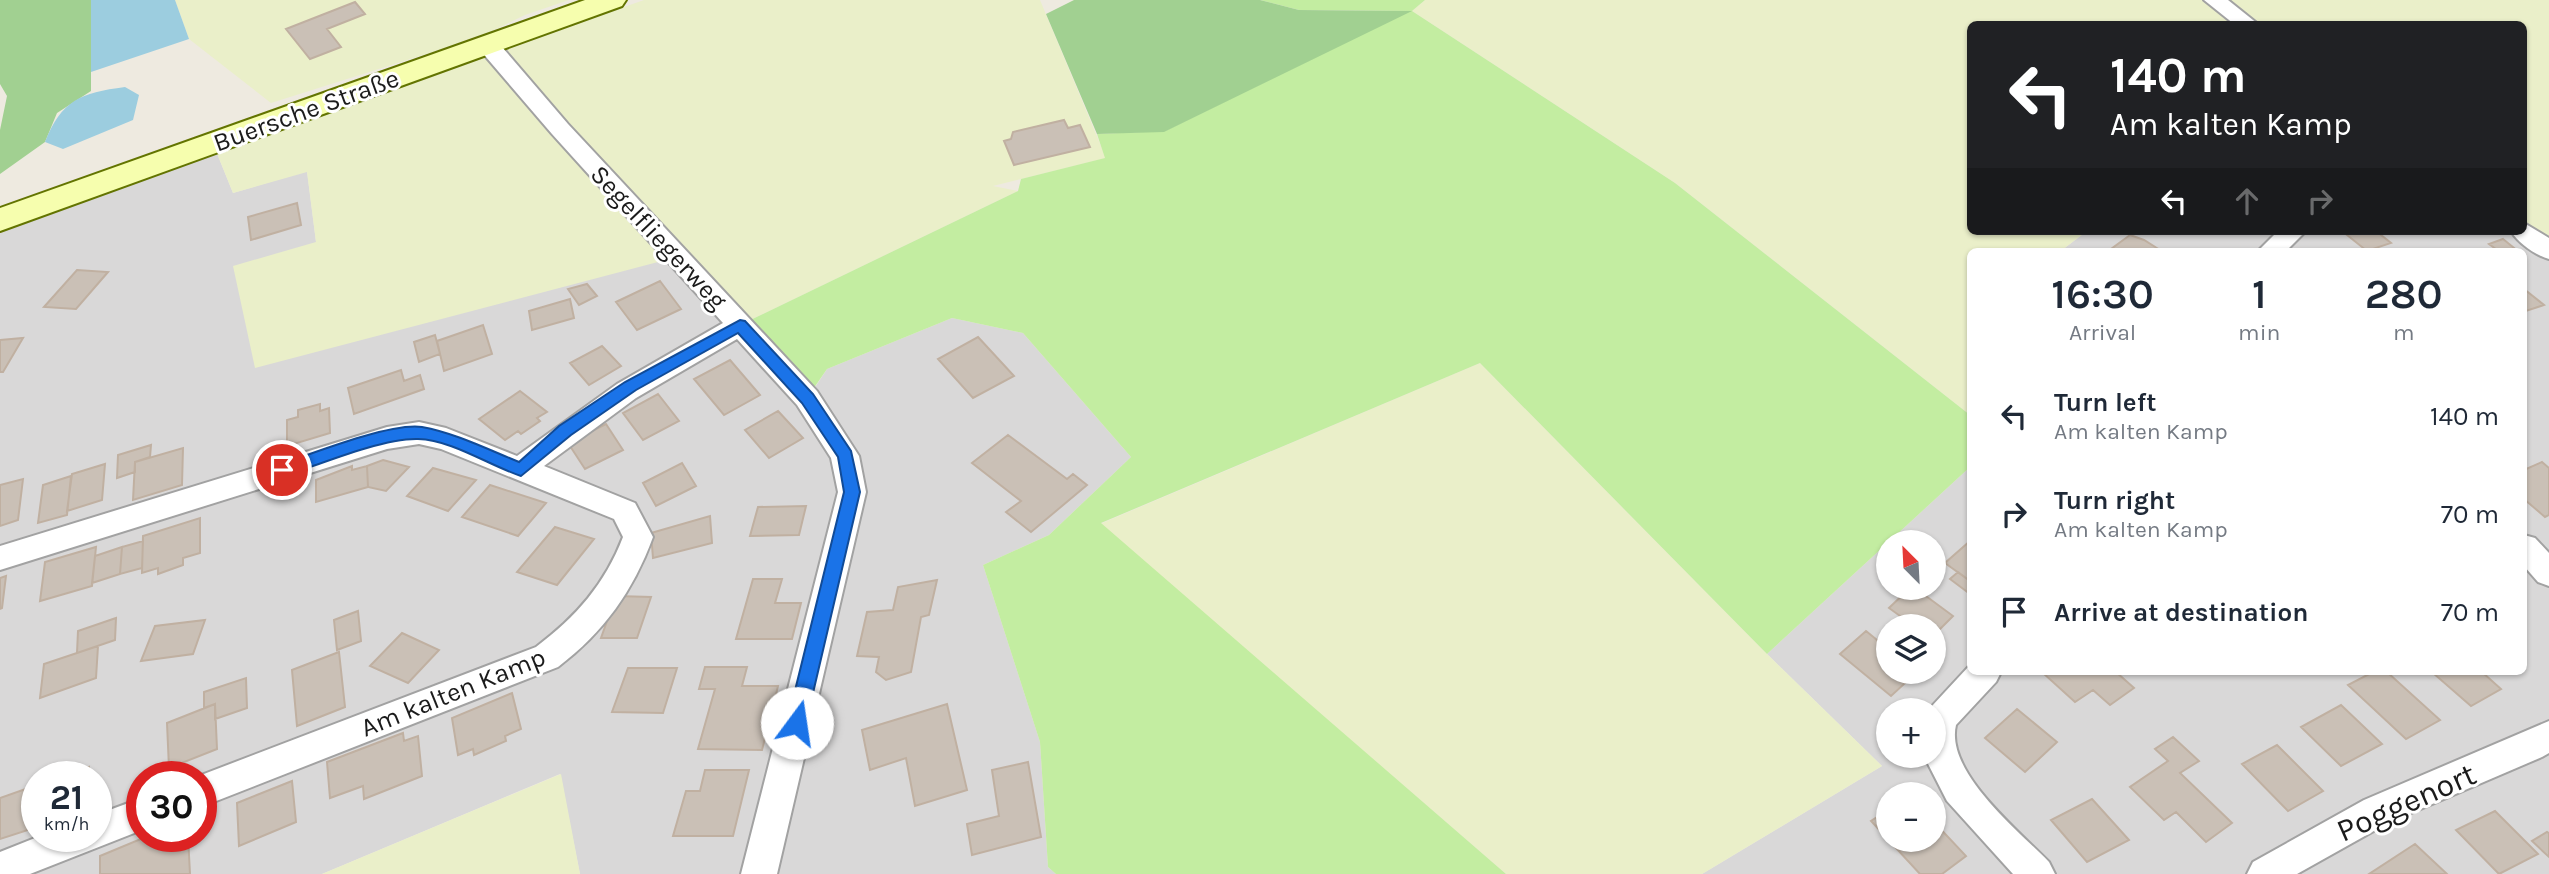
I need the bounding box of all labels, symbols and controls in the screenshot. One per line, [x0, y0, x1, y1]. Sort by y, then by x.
text: 140 m [2110, 47, 2247, 104]
icon: left [1995, 49, 2086, 140]
street label: Buersche Straße [209, 62, 403, 158]
text: Am kalten Kamp [2110, 106, 2352, 143]
street label: Segelfliegerweg [584, 159, 734, 316]
icon: left [2155, 182, 2193, 220]
icon: ahead [2228, 182, 2266, 220]
icon: right [2301, 182, 2339, 220]
text: 16:30 [2051, 269, 2154, 319]
text: 1 [2252, 269, 2267, 319]
text: 280 [2365, 269, 2443, 319]
text: Arrival [2069, 319, 2136, 346]
text: min [2238, 319, 2280, 346]
text: m [2393, 319, 2414, 346]
text: Turn left [2054, 387, 2156, 418]
icon: left [1995, 397, 2033, 435]
text: 140 m [2430, 401, 2499, 432]
text: Am kalten Kamp [2054, 418, 2228, 445]
pin [252, 440, 312, 500]
icon: arrive [263, 451, 301, 489]
text: Turn right [2054, 485, 2175, 516]
icon: right [1995, 495, 2033, 533]
text: 70 m [2441, 499, 2499, 530]
text: Am kalten Kamp [2054, 516, 2228, 543]
north arrow [1876, 530, 1946, 600]
map controls [1876, 530, 1946, 852]
icon: arrive [1995, 593, 2033, 631]
text: Arrive at destination [2054, 597, 2308, 628]
text: 70 m [2441, 597, 2499, 628]
button: layers [1876, 614, 1946, 684]
street label: Am kalten Kamp [356, 641, 550, 744]
position arrow [760, 686, 834, 760]
button: + [1876, 698, 1946, 768]
street label: Poggenort [2331, 755, 2481, 849]
speed limit sign: 30 [126, 761, 217, 852]
text: 21 [50, 777, 83, 818]
button: − [1876, 782, 1946, 852]
text: km/h [44, 813, 89, 835]

